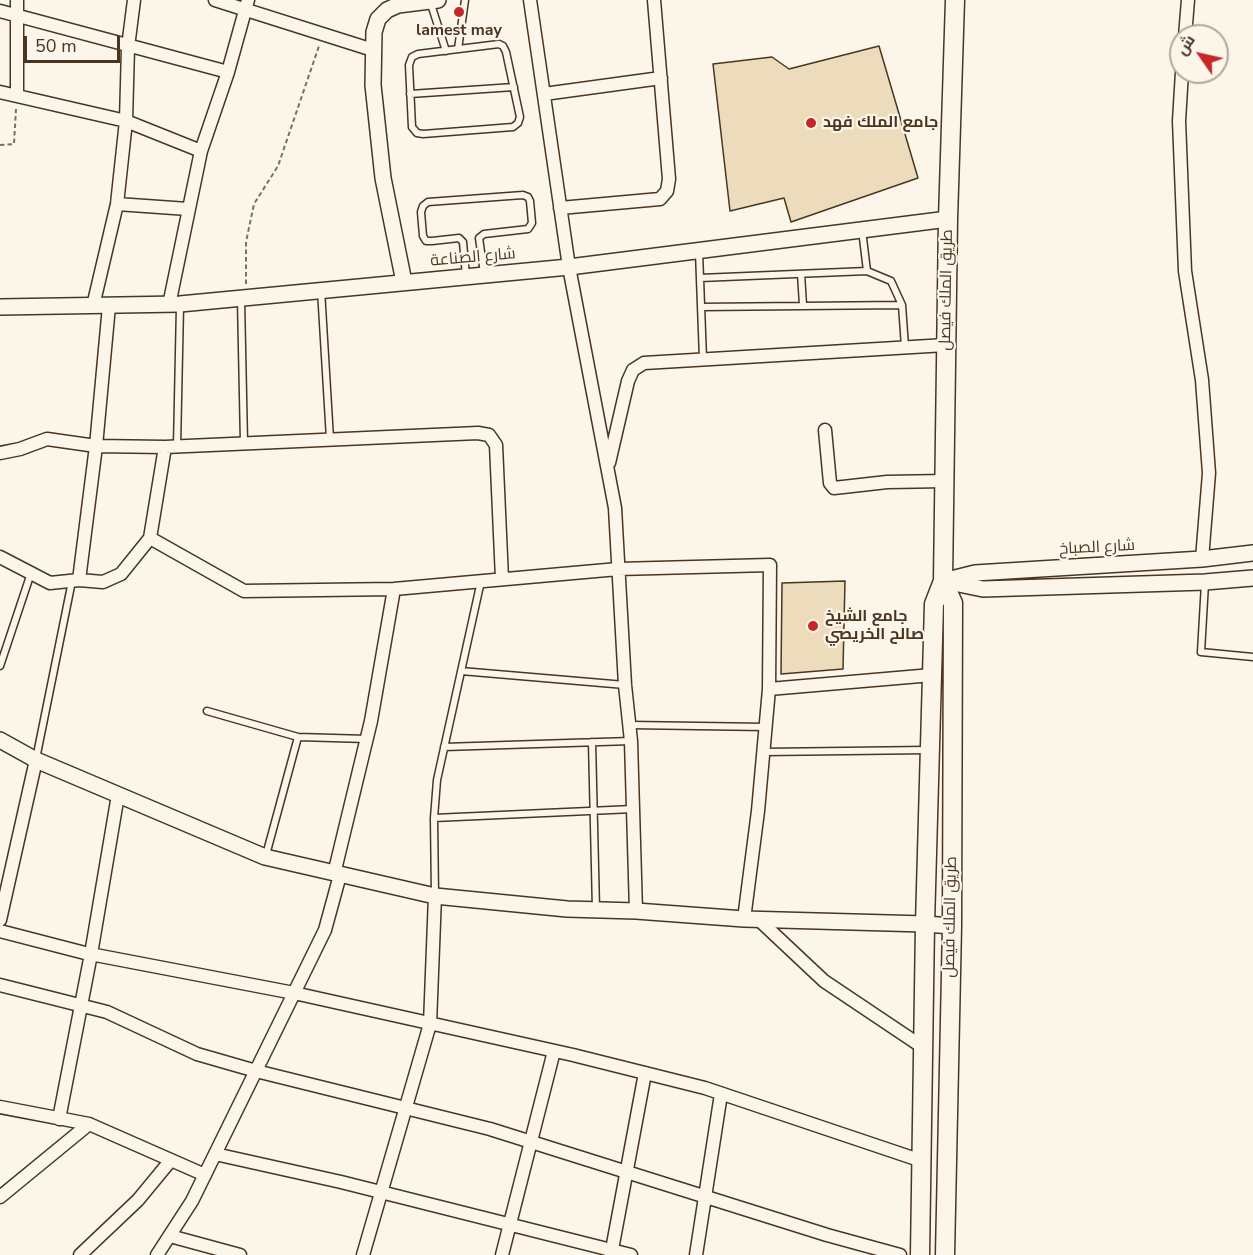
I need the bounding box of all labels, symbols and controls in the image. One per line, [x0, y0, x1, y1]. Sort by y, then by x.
marker: lamest may [452, 5, 466, 19]
place label: lamest may [416, 21, 502, 41]
scale bar [27, 24, 123, 62]
north arrow [1169, 24, 1229, 84]
text: ش [1171, 30, 1201, 60]
text: 50 m [35, 34, 77, 58]
place label: جامع الملك فهد [823, 113, 938, 133]
marker: جامع الملك فهد [804, 116, 818, 130]
street label: طريق الملك فيصل [936, 229, 958, 351]
street label: شارع الصناعة [430, 245, 516, 271]
street label: شارع الصباخ [1058, 536, 1136, 560]
place label: جامع الشيخ صالح الخريصي [825, 607, 924, 645]
marker: جامع الشيخ صالح الخريصي [806, 619, 820, 633]
street label: طريق الملك فيصل [940, 856, 962, 978]

